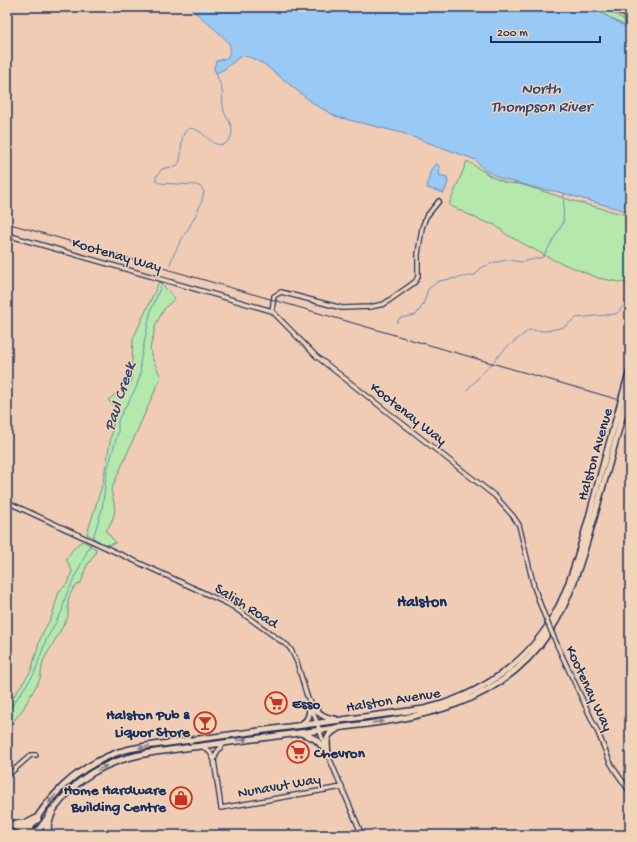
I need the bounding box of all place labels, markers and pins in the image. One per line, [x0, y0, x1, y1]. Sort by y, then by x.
supermarket icon: Esso [263, 690, 289, 716]
place label: Esso [292, 696, 320, 714]
place label: Halston Pub & Liquor Store [106, 707, 191, 742]
bar icon: Halston Pub & Liquor Store [192, 710, 218, 736]
supermarket icon: Chevron [285, 739, 311, 765]
place label: Chevron [313, 745, 366, 763]
place label: Home Hardware Building Centre [64, 782, 167, 817]
shop icon: Home Hardware Building Centre [168, 785, 194, 811]

